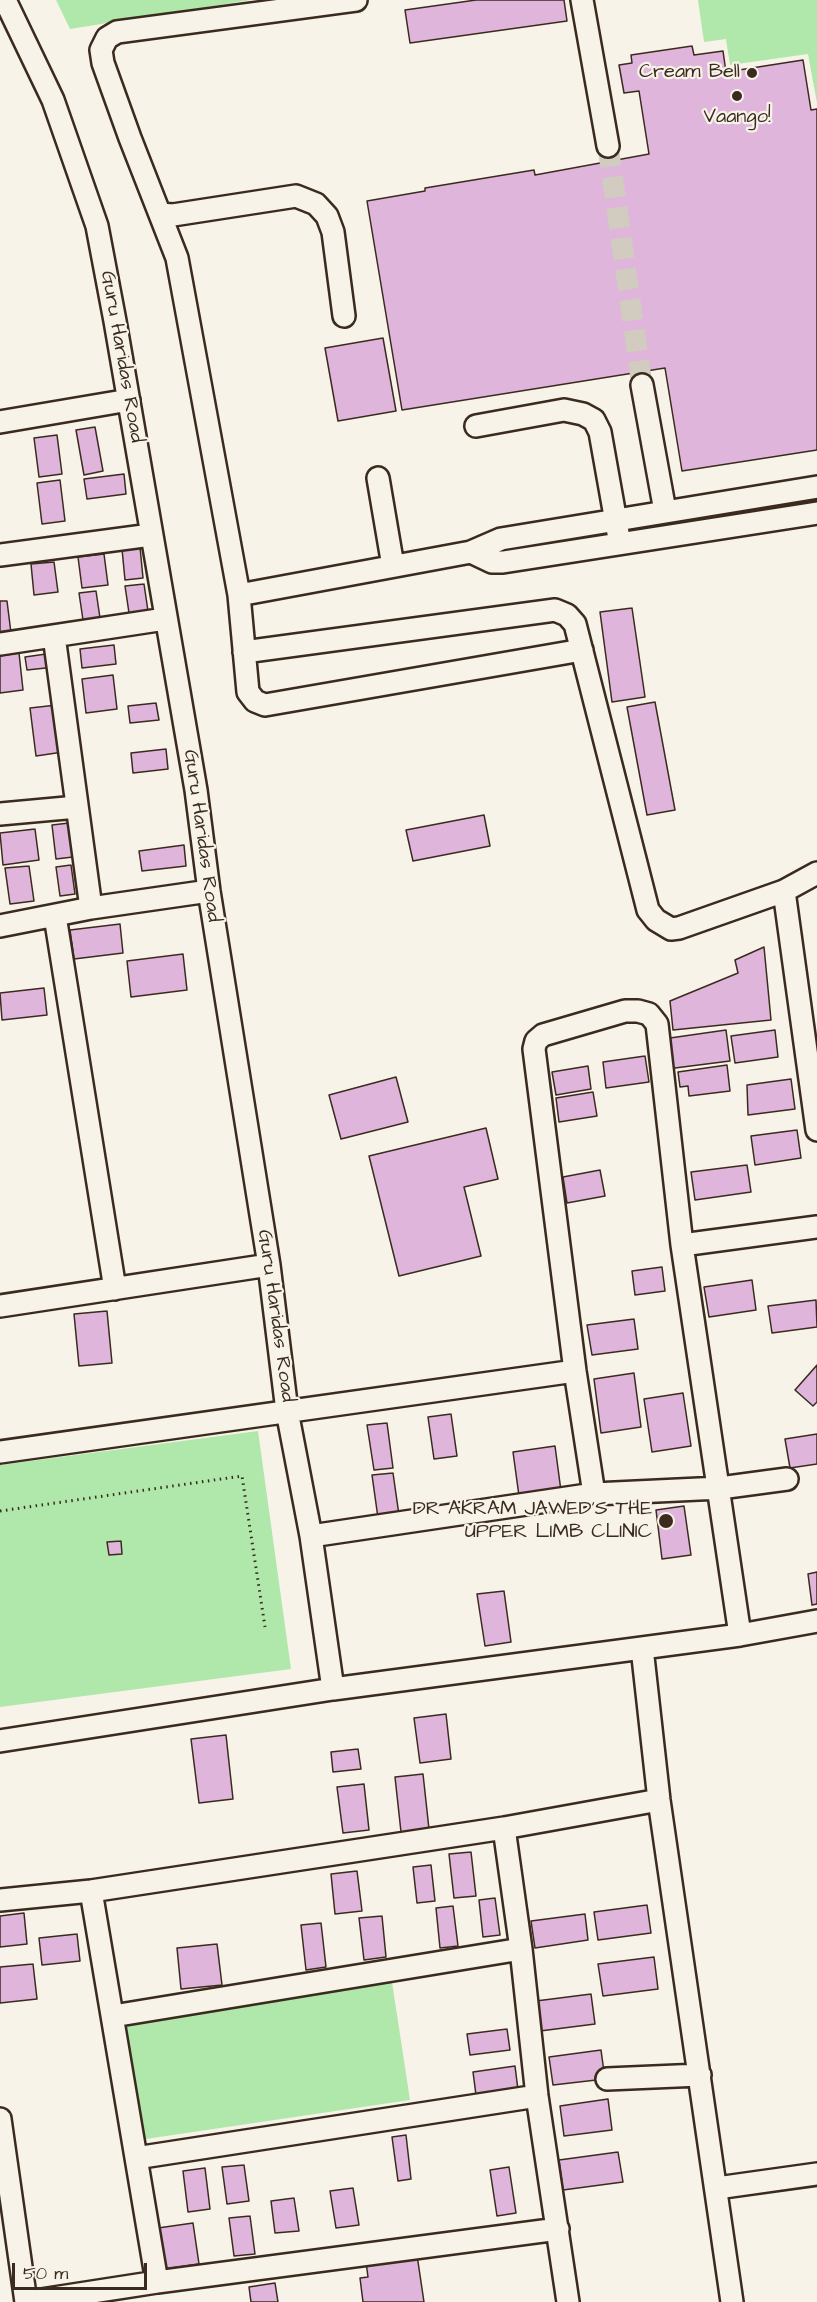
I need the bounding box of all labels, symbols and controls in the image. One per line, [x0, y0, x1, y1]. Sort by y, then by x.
place label: Cream Bell [639, 61, 740, 85]
marker: Cream Bell [745, 66, 759, 80]
marker: Vaango! [730, 89, 744, 103]
place label: Vaango! [703, 106, 771, 130]
street label: Guru Haridas Road [94, 269, 148, 445]
street label: Guru Haridas Road [177, 748, 225, 924]
street label: Guru Haridas Road [251, 1228, 299, 1404]
place label: DR AKRAM JAWED'S THE UPPER LIMB CLINIC [413, 1498, 652, 1545]
marker: DR AKRAM JAWED'S THE UPPER LIMB CLINIC [657, 1512, 675, 1530]
scale bar [15, 2251, 150, 2289]
text: 50 m [23, 2261, 68, 2286]

